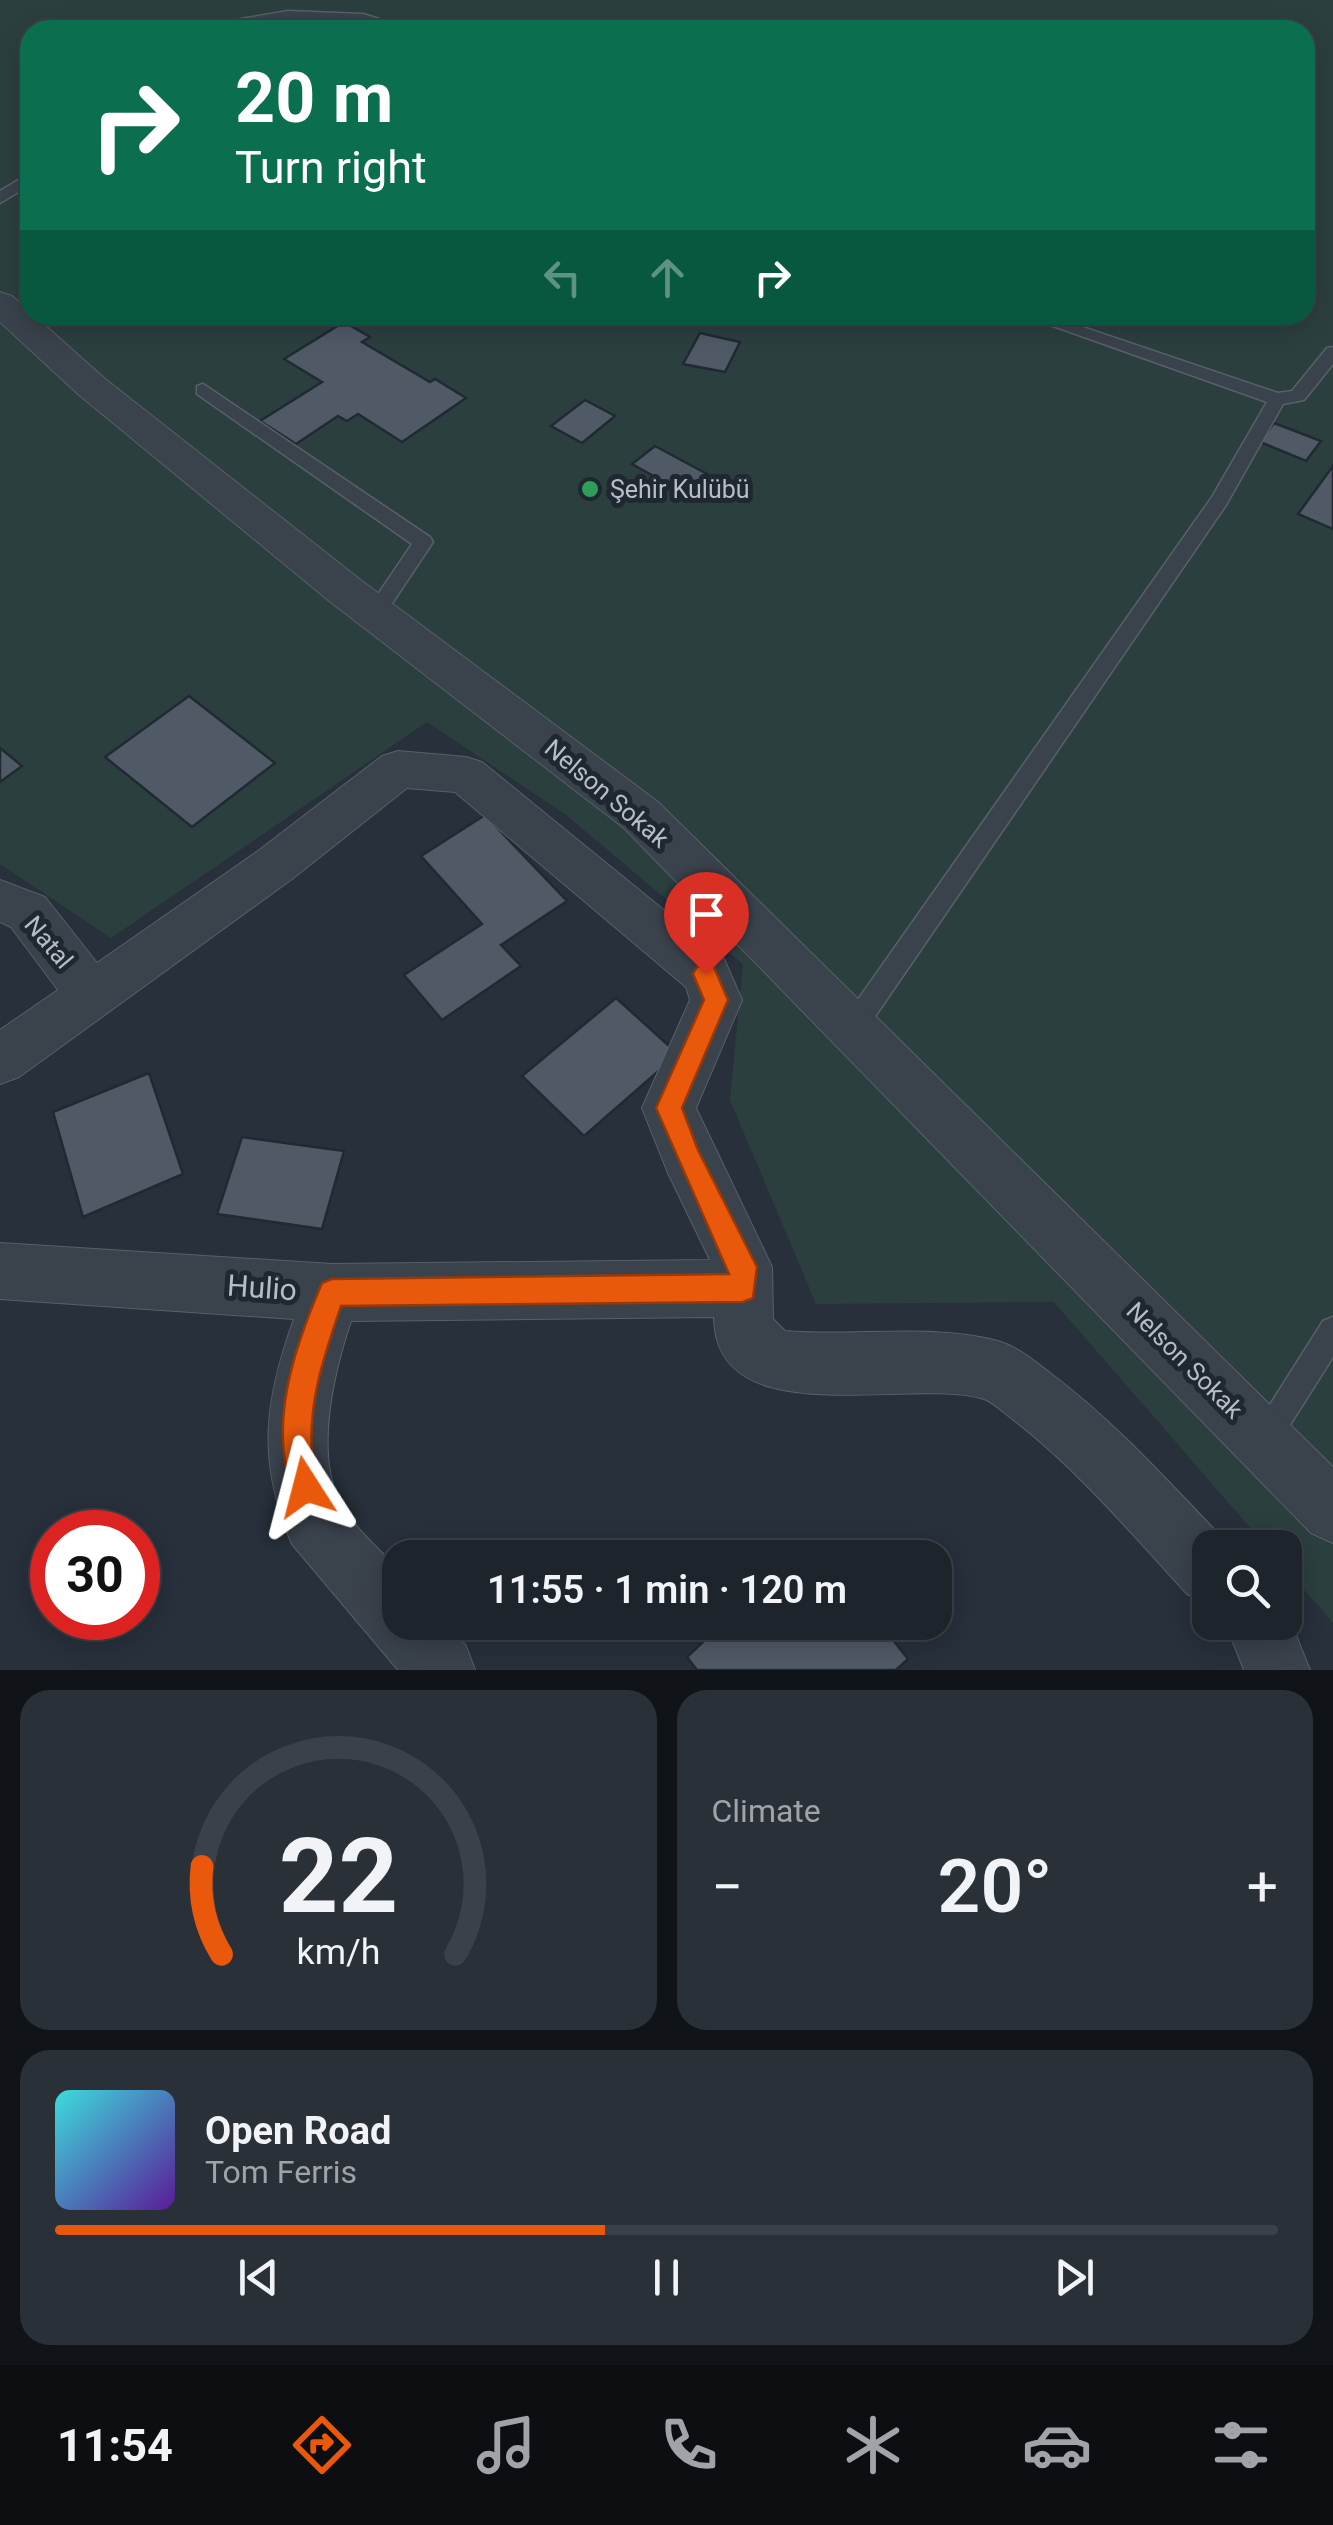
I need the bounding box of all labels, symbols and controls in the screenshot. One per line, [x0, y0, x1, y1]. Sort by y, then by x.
text: 20 m [235, 57, 393, 139]
icon: right [70, 60, 200, 190]
text: Turn right [235, 141, 427, 194]
icon: left [535, 250, 590, 305]
icon: ahead [640, 250, 695, 305]
icon: right [745, 250, 800, 305]
place label: Şehir Kulübü [610, 475, 750, 504]
marker: Şehir Kulübü [579, 478, 601, 500]
street label: Nelson Sokak [539, 733, 675, 854]
pin [664, 872, 749, 975]
icon: arrive [679, 887, 734, 942]
street label: Natal [18, 910, 79, 974]
street label: Hulio [226, 1268, 298, 1307]
street label: Nelson Sokak [1121, 1296, 1249, 1425]
position arrow [254, 1435, 358, 1539]
speed limit sign: 30 [30, 1510, 160, 1640]
map controls [1192, 1530, 1302, 1640]
button: search [1192, 1530, 1302, 1640]
text: 11:55 · 1 min · 120 m [487, 1568, 847, 1612]
text: Climate [712, 1792, 821, 1830]
text: 22 [279, 1816, 398, 1937]
text: 20° [938, 1842, 1052, 1930]
text: − [712, 1855, 743, 1919]
text: + [1247, 1855, 1278, 1919]
text: km/h [296, 1931, 380, 1973]
text: Open Road [205, 2109, 391, 2153]
text: Tom Ferris [205, 2153, 357, 2191]
icon: previous [231, 2250, 286, 2305]
icon: pause [639, 2250, 694, 2305]
icon: next [1047, 2250, 1102, 2305]
icon: directions [287, 2410, 357, 2480]
icon: music [471, 2410, 541, 2480]
icon: phone [654, 2410, 724, 2480]
icon: climate [838, 2410, 908, 2480]
icon: car [1022, 2410, 1092, 2480]
icon: filters [1206, 2410, 1276, 2480]
text: 11:54 [57, 2419, 173, 2472]

